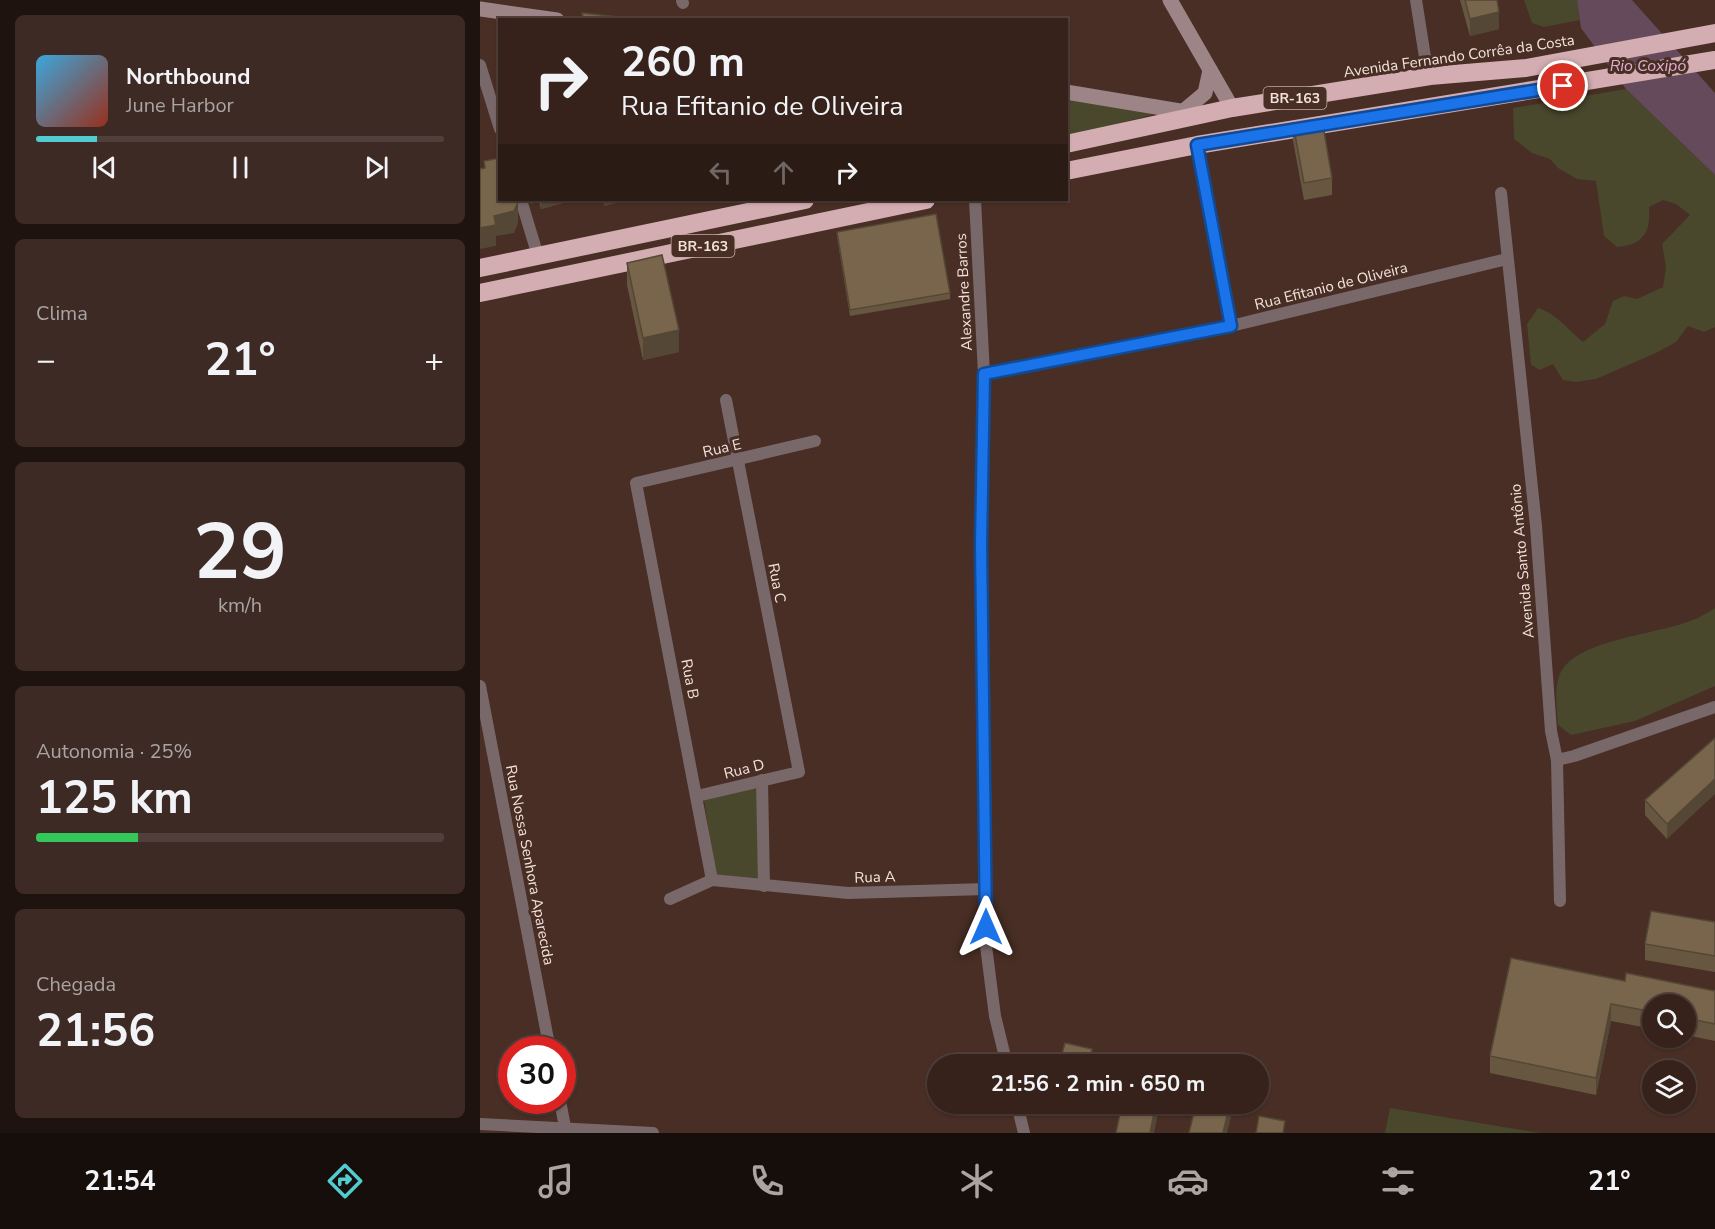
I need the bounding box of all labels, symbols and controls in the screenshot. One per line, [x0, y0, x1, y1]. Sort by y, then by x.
street label: Avenida Fernando Corrêa da Costa [1342, 30, 1576, 82]
text: 260 m [621, 34, 745, 91]
icon: right [522, 42, 600, 120]
water label: Rio Coxipó [1610, 55, 1686, 77]
pin [1537, 60, 1588, 111]
text: Northbound [126, 62, 250, 92]
icon: arrive [1546, 69, 1579, 102]
road number: BR-163 [1264, 87, 1326, 109]
text: Rua Efitanio de Oliveira [621, 88, 904, 125]
text: June Harbor [126, 92, 234, 119]
icon: previous [88, 151, 121, 184]
icon: pause [224, 151, 257, 184]
icon: next [360, 151, 393, 184]
icon: left [704, 156, 737, 189]
icon: ahead [767, 156, 800, 189]
icon: right [830, 156, 863, 189]
street label: Alexandre Barros [951, 233, 977, 351]
road number: BR-163 [672, 235, 734, 257]
street label: Rua Efitanio de Oliveira [1252, 257, 1410, 315]
text: Clima [36, 300, 88, 327]
text: 21° [204, 330, 276, 391]
text: − [36, 338, 56, 383]
text: + [424, 338, 444, 383]
street label: Rua E [701, 434, 743, 462]
street label: Avenida Santo Antônio [1505, 483, 1539, 639]
text: 29 [193, 499, 287, 606]
street label: Rua C [763, 561, 791, 605]
text: km/h [218, 592, 262, 619]
street label: Rua B [676, 657, 704, 701]
text: Autonomia · 25% [36, 738, 192, 765]
street label: Rua D [722, 754, 766, 784]
street label: Rua Nossa Senhora Aparecida [501, 763, 559, 967]
text: 125 km [36, 768, 193, 829]
street label: Rua A [854, 866, 896, 888]
position arrow [954, 895, 1018, 959]
text: Chegada [36, 971, 116, 998]
map controls [1642, 994, 1696, 1114]
button: search [1642, 994, 1696, 1048]
text: 21:56 [36, 1001, 155, 1062]
speed limit sign: 30 [498, 1036, 576, 1114]
button: layers [1642, 1060, 1696, 1114]
text: 21:56 · 2 min · 650 m [991, 1069, 1205, 1099]
icon: directions [324, 1160, 366, 1202]
icon: music [535, 1160, 577, 1202]
icon: phone [746, 1160, 788, 1202]
icon: climate [956, 1160, 998, 1202]
icon: car [1167, 1160, 1209, 1202]
icon: filters [1377, 1160, 1419, 1202]
text: 21:54 [84, 1163, 156, 1200]
text: 21° [1588, 1163, 1631, 1200]

